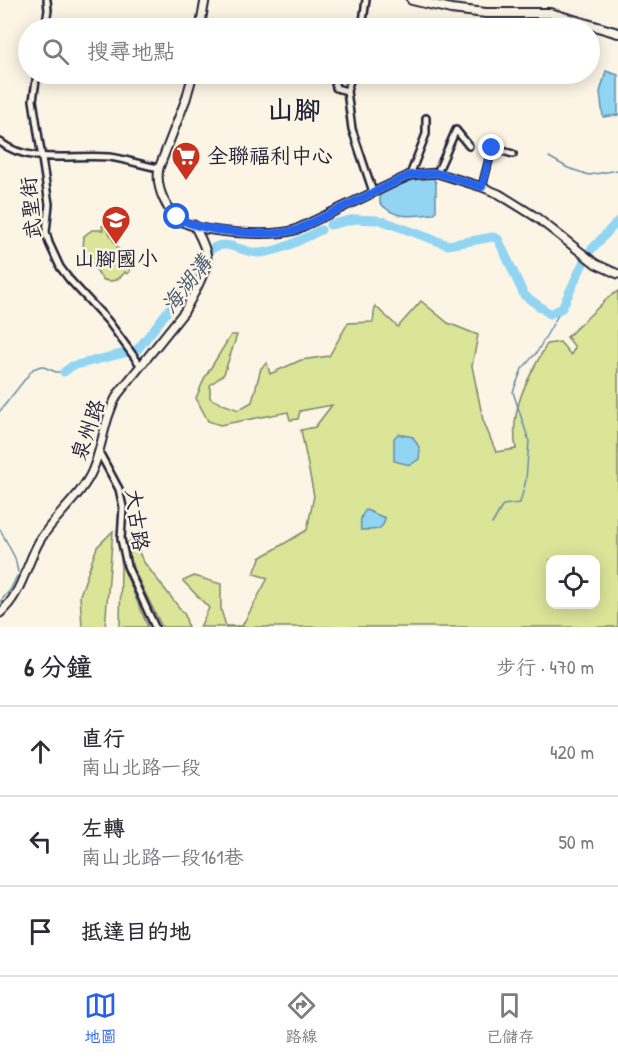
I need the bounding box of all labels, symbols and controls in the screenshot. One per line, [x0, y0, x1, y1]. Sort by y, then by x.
search box [18, 18, 600, 84]
icon: search [39, 35, 72, 68]
text: 搜尋地點 [87, 36, 175, 66]
district label: 山腳 [267, 91, 321, 127]
route end [478, 134, 504, 160]
supermarket icon: 全聯福利中心 [170, 140, 202, 182]
place label: 全聯福利中心 [207, 141, 333, 170]
street label: 武聖街 [13, 175, 48, 241]
route start [163, 203, 189, 229]
school or university icon: 山腳國小 [100, 204, 132, 246]
place label: 山腳國小 [74, 244, 158, 273]
water label: 海湖溝 [154, 247, 219, 319]
street label: 泉州路 [64, 395, 111, 464]
street label: 大古路 [119, 487, 156, 553]
map controls [546, 555, 600, 609]
button: locate [546, 555, 600, 609]
text: 6 分鐘 [24, 649, 92, 684]
text: 步行 · 470 m [496, 653, 594, 680]
text: 直行 [81, 723, 125, 753]
icon: ahead [24, 735, 57, 768]
text: 420 m [550, 738, 594, 765]
text: 南山北路一段 [81, 753, 201, 780]
text: 左轉 [81, 813, 125, 843]
icon: left [24, 825, 57, 858]
text: 50 m [558, 828, 594, 855]
text: 南山北路一段161巷 [81, 843, 244, 870]
icon: arrive [24, 915, 57, 948]
text: 抵達目的地 [81, 916, 191, 946]
tab: 地圖 [84, 989, 117, 1047]
tab: 路線 [285, 989, 318, 1047]
tab: 已儲存 [486, 989, 534, 1047]

